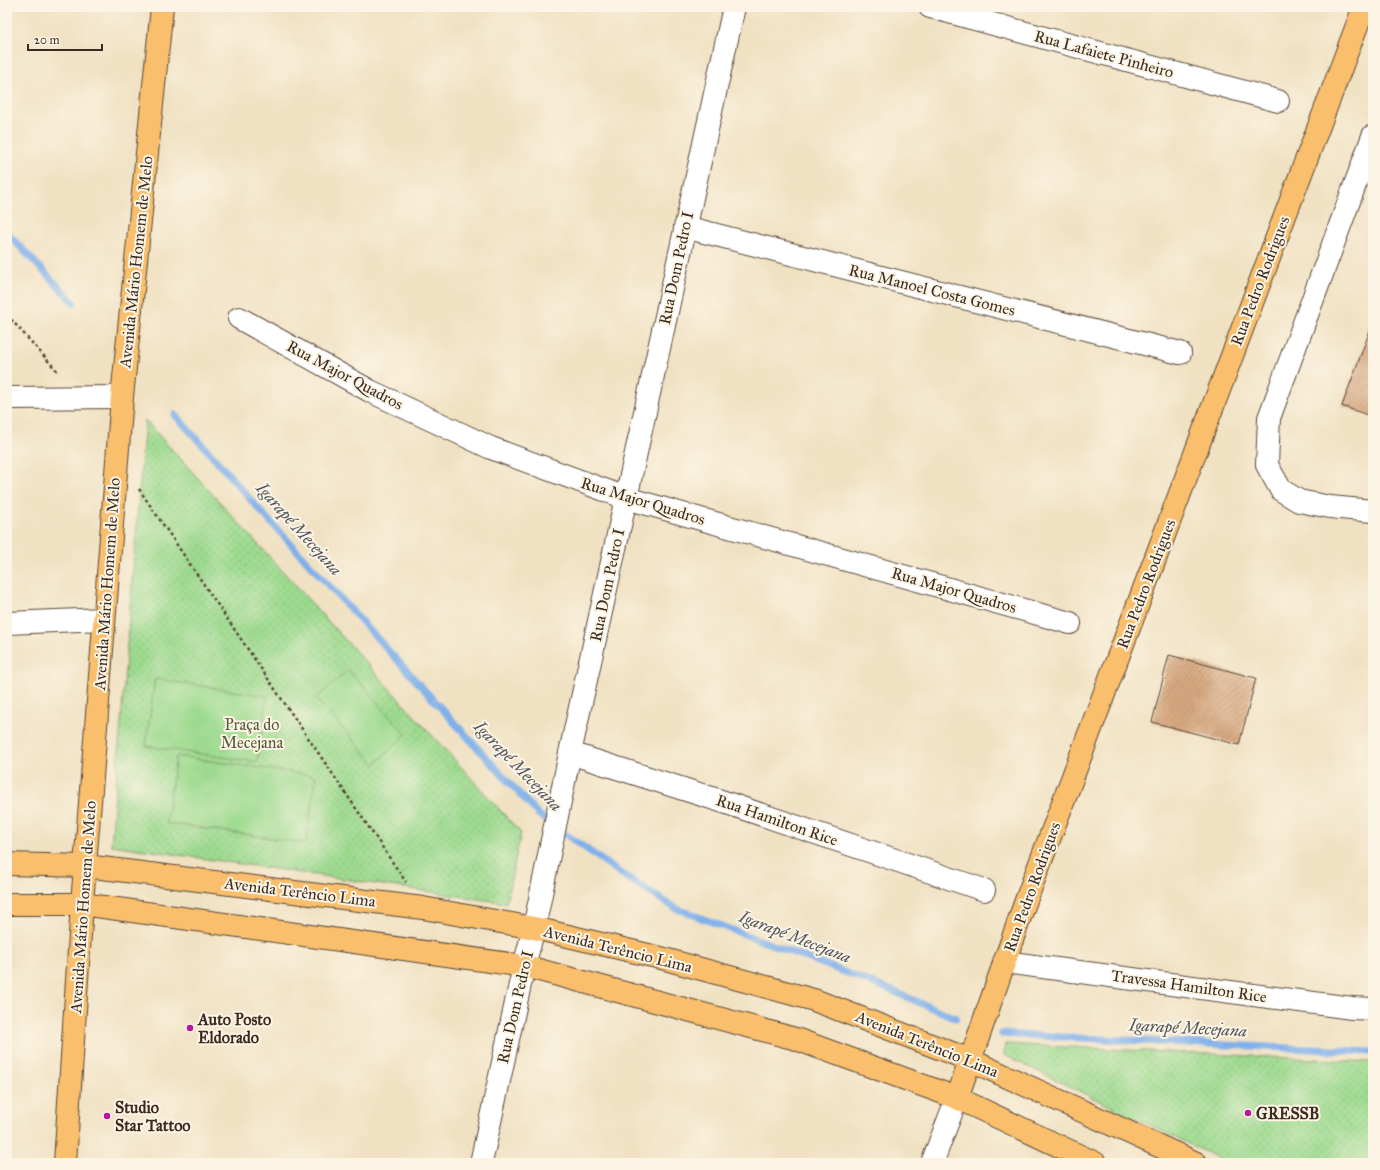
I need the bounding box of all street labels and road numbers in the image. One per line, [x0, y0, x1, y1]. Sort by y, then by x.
street label: Rua Lafaiete Pinheiro [1032, 26, 1176, 82]
street label: Avenida Mário Homem de Melo [115, 155, 157, 370]
street label: Rua Dom Pedro I [655, 209, 697, 326]
street label: Rua Pedro Rodrigues [1227, 213, 1294, 349]
street label: Rua Manoel Costa Gomes [847, 260, 1017, 320]
street label: Rua Major Quadros [284, 336, 407, 414]
street label: Rua Major Quadros [578, 473, 708, 529]
street label: Avenida Mário Homem de Melo [90, 477, 124, 692]
street label: Rua Pedro Rodrigues [1113, 516, 1180, 652]
street label: Rua Dom Pedro I [586, 526, 628, 643]
street label: Rua Major Quadros [889, 563, 1019, 617]
street label: Rua Hamilton Rice [714, 790, 841, 850]
street label: Avenida Mário Homem de Melo [66, 800, 100, 1015]
street label: Rua Pedro Rodrigues [1000, 819, 1065, 955]
street label: Avenida Terêncio Lima [222, 873, 377, 911]
street label: Avenida Terêncio Lima [541, 921, 694, 977]
street label: Rua Dom Pedro I [493, 949, 537, 1065]
street label: Travessa Hamilton Rice [1110, 966, 1268, 1006]
street label: Avenida Terêncio Lima [852, 1006, 1001, 1081]

